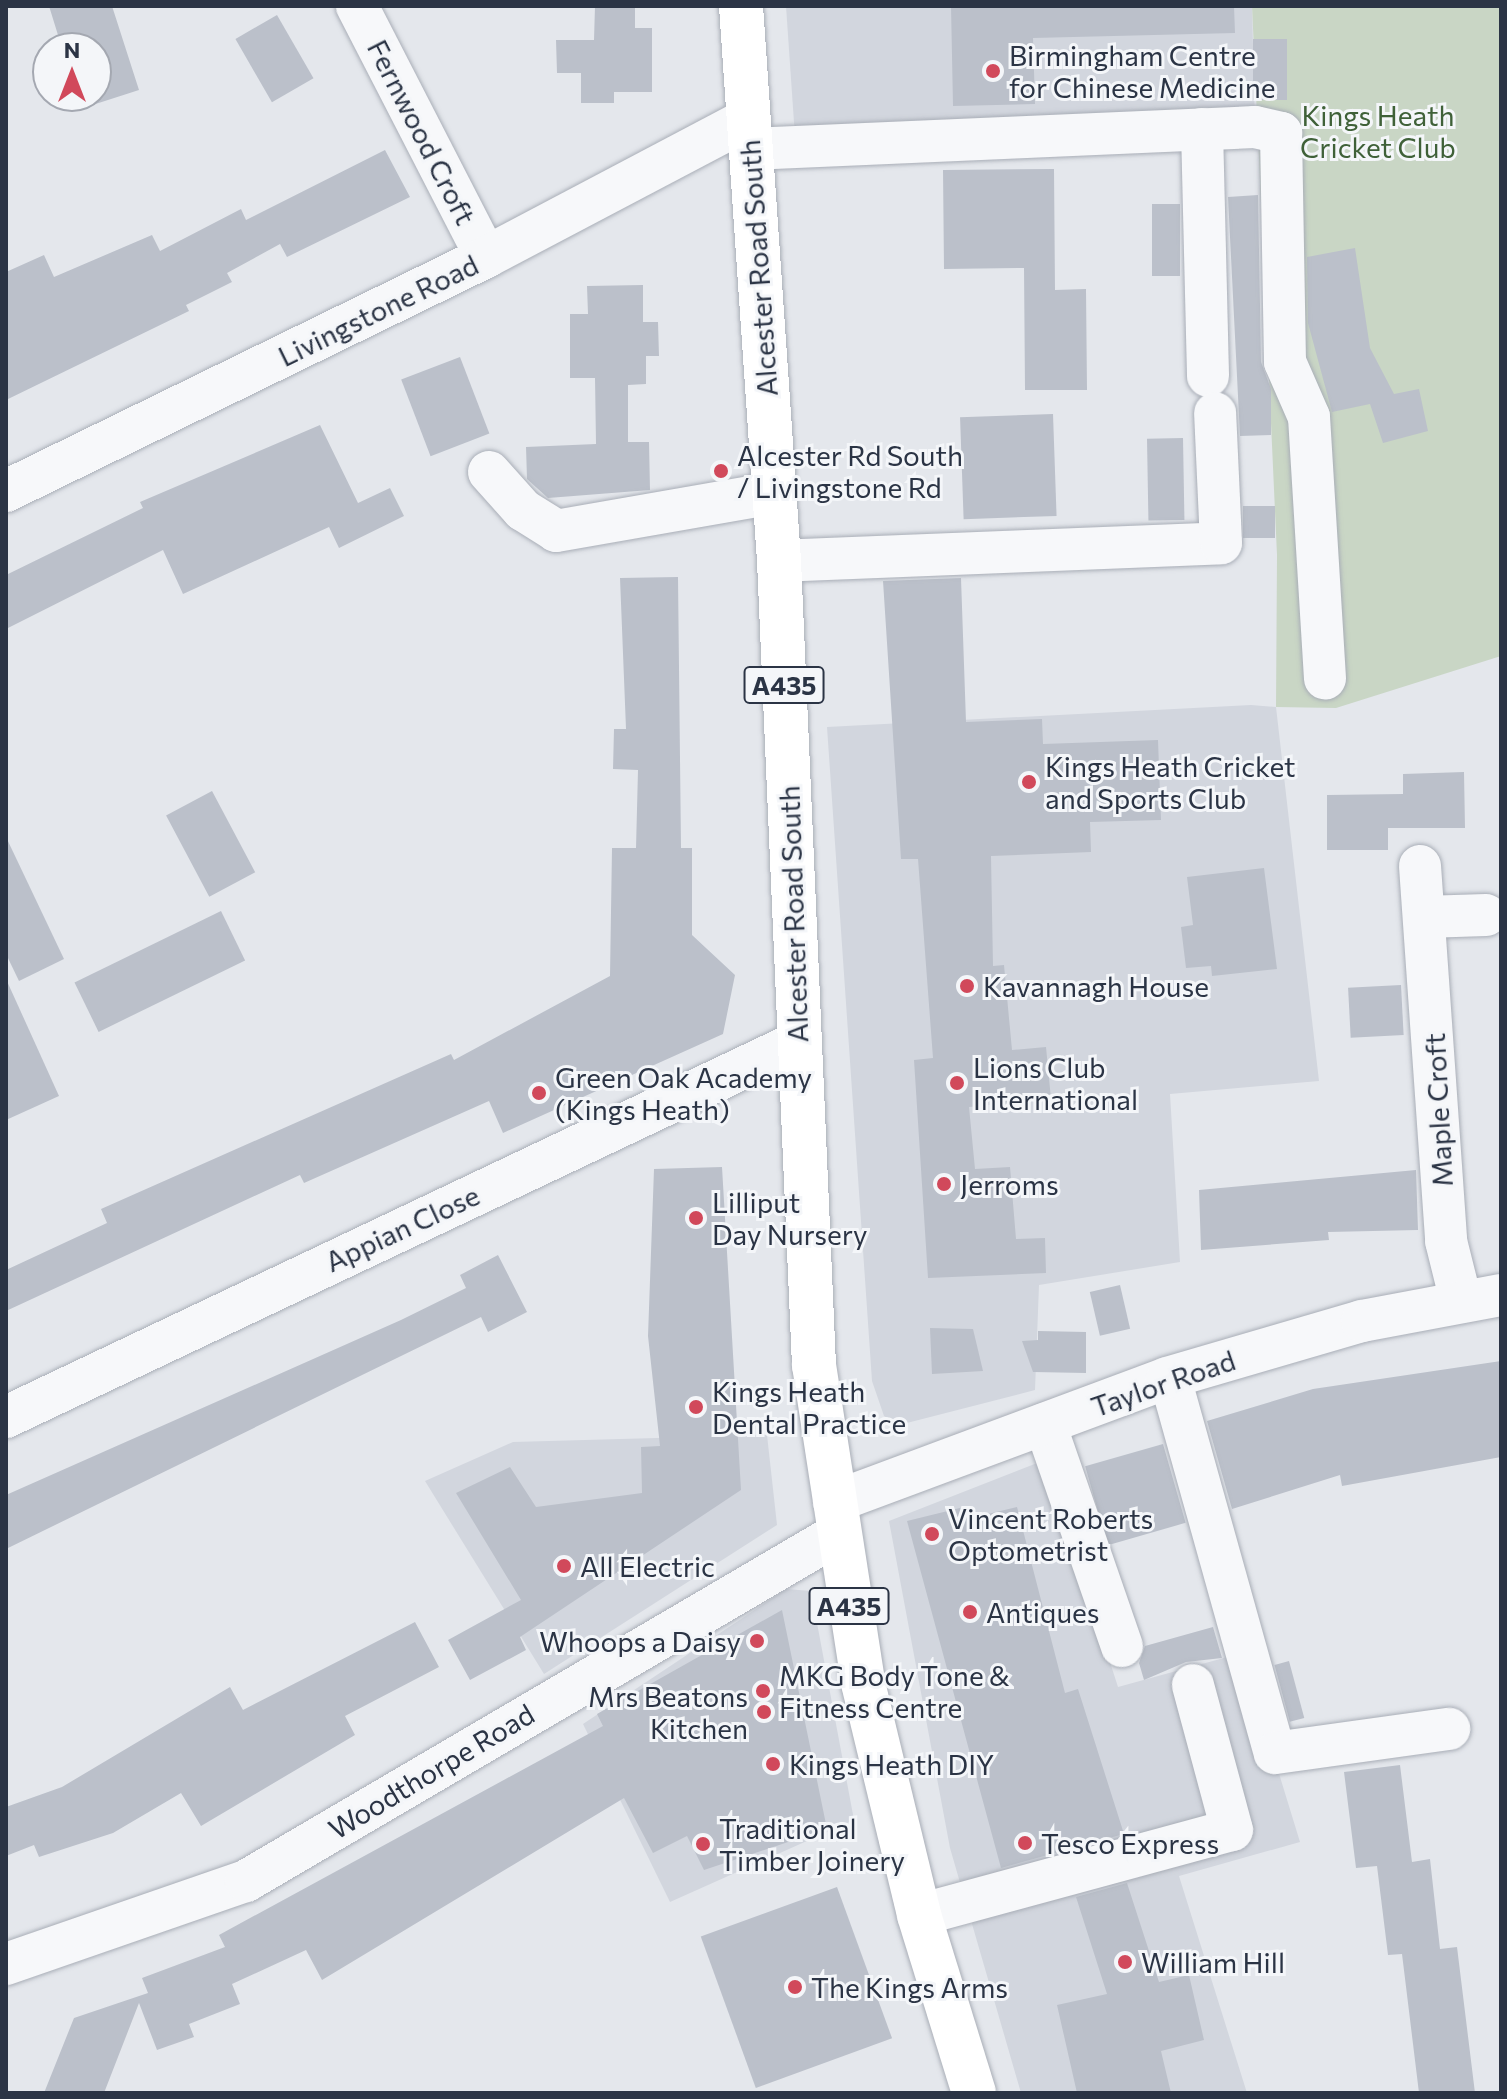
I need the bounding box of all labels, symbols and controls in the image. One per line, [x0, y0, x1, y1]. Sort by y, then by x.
north arrow [32, 32, 112, 112]
street label: Fernwood Croft [361, 34, 483, 230]
text: N [64, 36, 80, 63]
place label: Birmingham Centre for Chinese Medicine [1009, 38, 1275, 104]
marker: Birmingham Centre for Chinese Medicine [984, 62, 1002, 80]
park label: Kings Heath Cricket Club [1300, 98, 1456, 164]
street label: Alcester Road South [732, 138, 784, 398]
street label: Livingstone Road [273, 247, 483, 373]
place label: Alcester Rd South / Livingstone Rd [737, 438, 963, 504]
marker: Alcester Rd South / Livingstone Rd [712, 462, 730, 480]
road number: A435 [742, 663, 826, 707]
place label: Kings Heath Cricket and Sports Club [1045, 749, 1296, 815]
marker: Kings Heath Cricket and Sports Club [1020, 773, 1038, 791]
street label: Alcester Road South [772, 785, 814, 1043]
place label: Kavannagh House [983, 969, 1209, 1003]
marker: Kavannagh House [958, 977, 976, 995]
street label: Maple Croft [1417, 1032, 1459, 1188]
place label: Lions Club International [973, 1050, 1138, 1116]
place label: Green Oak Academy (Kings Heath) [555, 1060, 812, 1126]
marker: Lions Club International [948, 1074, 966, 1092]
marker: Green Oak Academy (Kings Heath) [530, 1084, 548, 1102]
place label: Jerroms [960, 1167, 1059, 1201]
marker: Jerroms [935, 1175, 953, 1193]
street label: Appian Close [320, 1178, 484, 1278]
place label: Lilliput Day Nursery [712, 1185, 867, 1251]
marker: Lilliput Day Nursery [687, 1209, 705, 1227]
street label: Taylor Road [1087, 1343, 1239, 1423]
place label: Kings Heath Dental Practice [712, 1374, 906, 1440]
marker: Kings Heath Dental Practice [687, 1398, 705, 1416]
place label: Vincent Roberts Optometrist [948, 1501, 1153, 1567]
marker: Vincent Roberts Optometrist [923, 1525, 941, 1543]
place label: All Electric [580, 1549, 715, 1583]
marker: All Electric [555, 1557, 573, 1575]
road number: A435 [807, 1584, 891, 1628]
place label: Antiques [986, 1595, 1100, 1629]
marker: Antiques [961, 1603, 979, 1621]
place label: Whoops a Daisy [539, 1624, 741, 1658]
marker: Whoops a Daisy [748, 1632, 766, 1650]
place label: MKG Body Tone & Fitness Centre [779, 1658, 1010, 1724]
place label: Mrs Beatons Kitchen [588, 1679, 748, 1745]
marker: MKG Body Tone & Fitness Centre [754, 1682, 772, 1700]
street label: Woodthorpe Road [322, 1696, 540, 1846]
marker: Mrs Beatons Kitchen [755, 1703, 773, 1721]
place label: Kings Heath DIY [789, 1747, 994, 1781]
marker: Kings Heath DIY [764, 1755, 782, 1773]
place label: Traditional Timber Joinery [719, 1811, 905, 1877]
place label: Tesco Express [1041, 1826, 1219, 1860]
marker: Tesco Express [1016, 1834, 1034, 1852]
marker: Traditional Timber Joinery [694, 1835, 712, 1853]
place label: William Hill [1141, 1945, 1285, 1979]
marker: William Hill [1116, 1953, 1134, 1971]
place label: The Kings Arms [811, 1970, 1008, 2004]
marker: The Kings Arms [786, 1978, 804, 1996]

